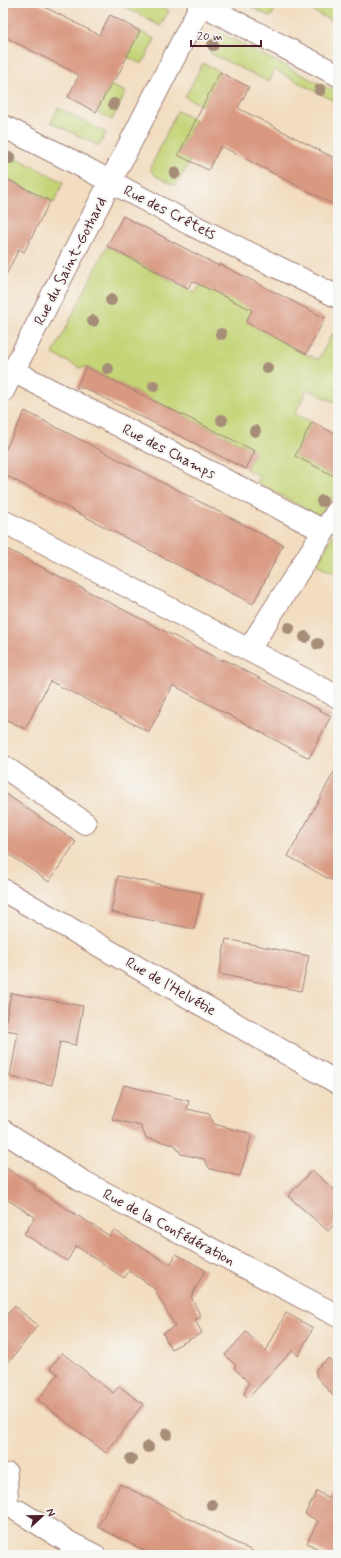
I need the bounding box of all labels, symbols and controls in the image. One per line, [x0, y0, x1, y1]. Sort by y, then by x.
scale bar [191, 22, 261, 48]
text: 20 m [197, 29, 223, 45]
street label: Rue des Crêtets [120, 181, 219, 245]
street label: Rue du Saint-Gothard [30, 194, 112, 329]
street label: Rue des Champs [118, 420, 219, 484]
street label: Rue de l'Helvétie [121, 953, 220, 1021]
street label: Rue de la Confédération [99, 1185, 238, 1271]
north arrow [22, 1496, 62, 1536]
text: N [42, 1507, 58, 1519]

